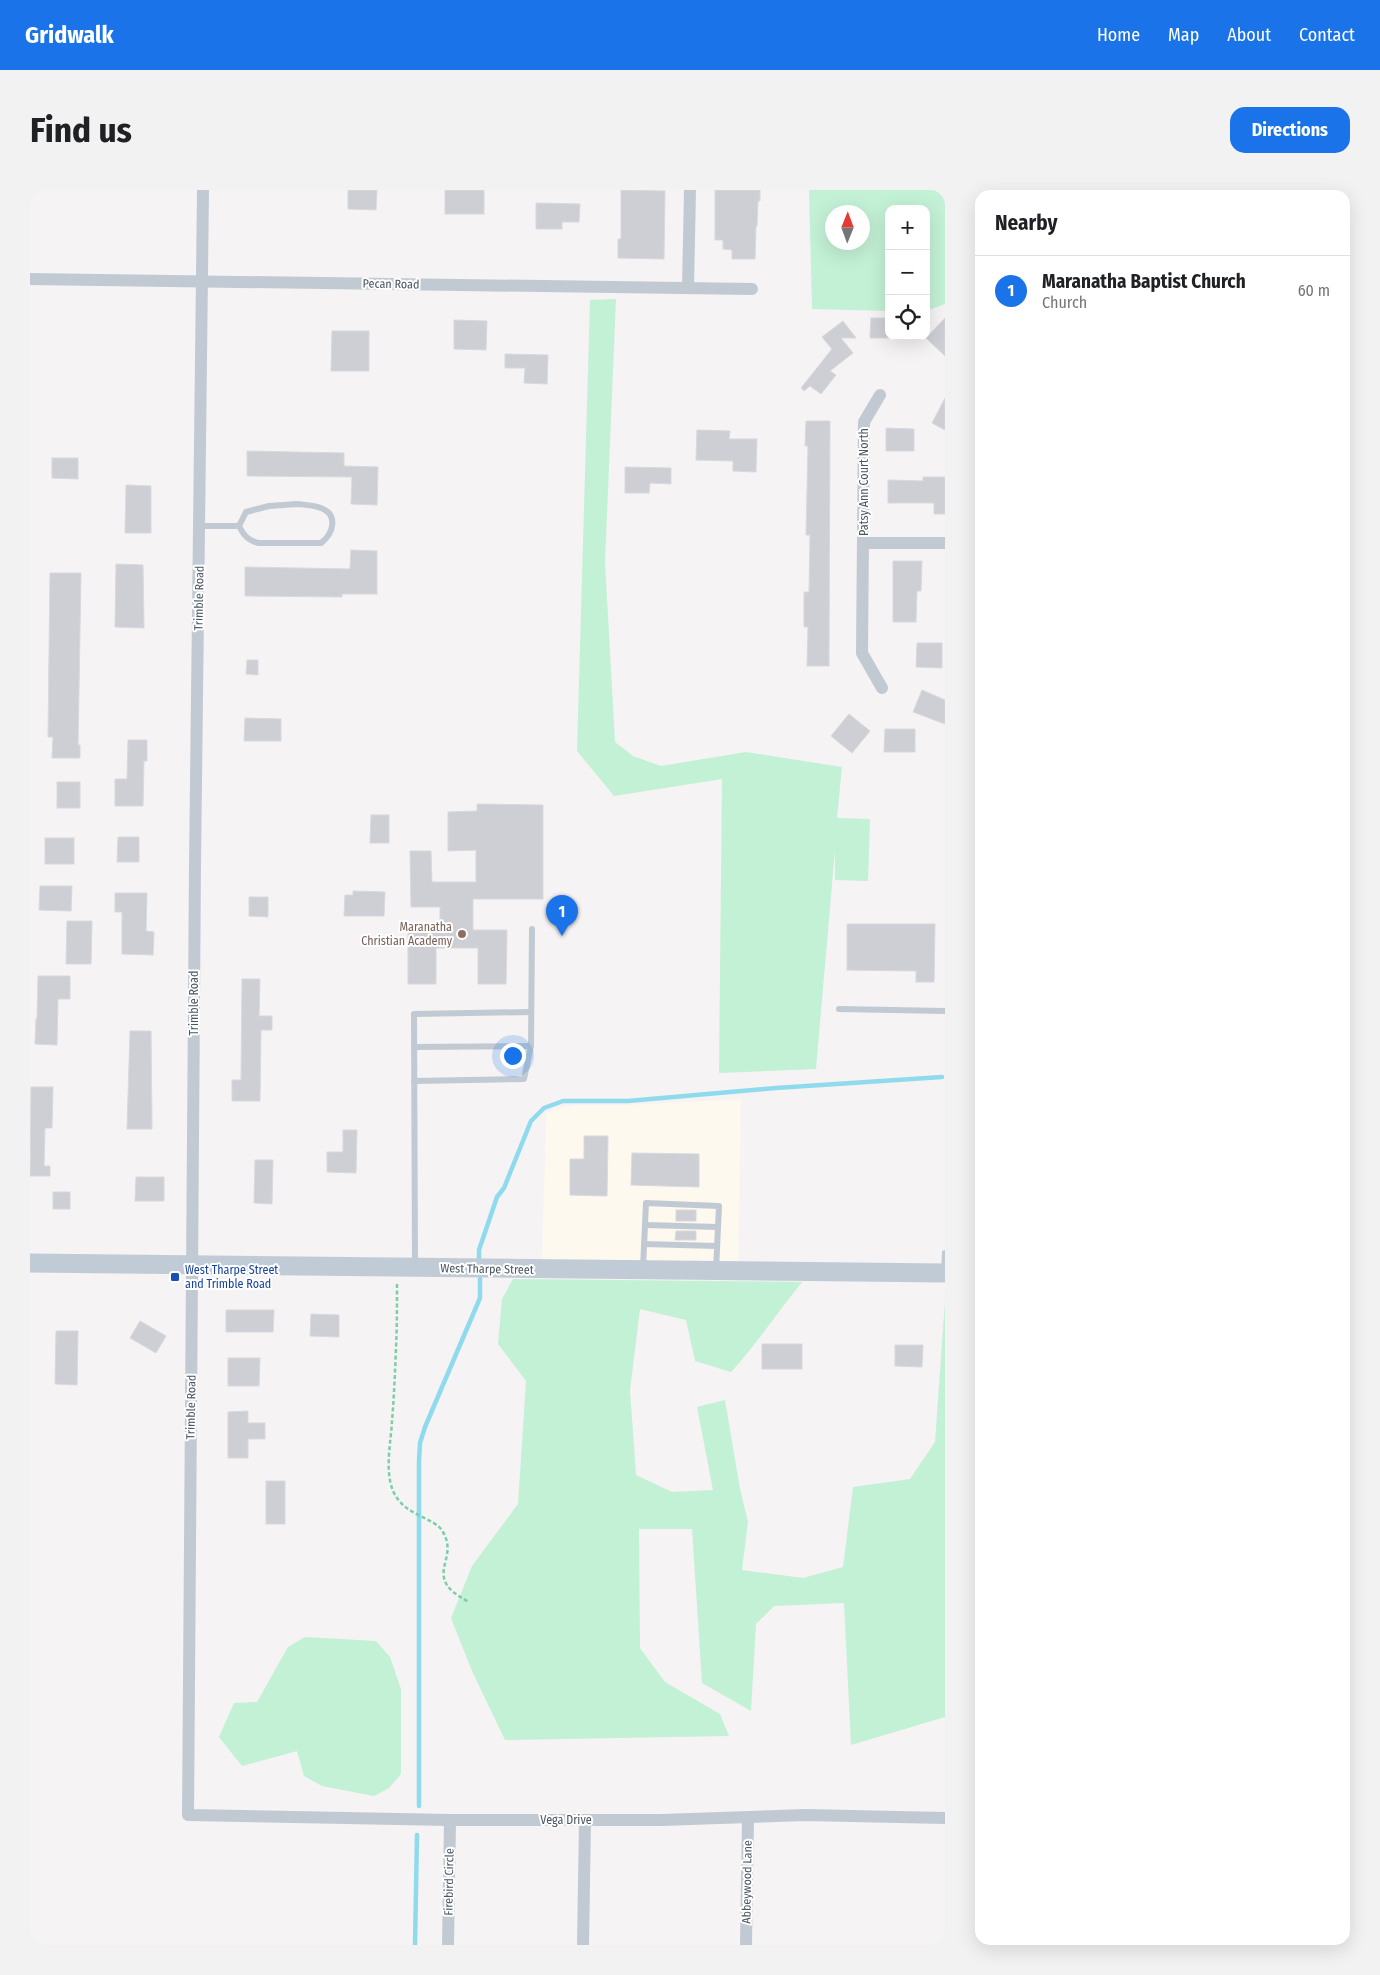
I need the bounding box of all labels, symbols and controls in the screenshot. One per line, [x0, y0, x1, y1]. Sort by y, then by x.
text: Gridwalk [25, 21, 114, 49]
text: Home [1097, 24, 1140, 46]
text: Map [1168, 24, 1199, 46]
text: About [1227, 24, 1271, 46]
text: Contact [1299, 24, 1355, 46]
button: Directions [1230, 107, 1350, 153]
text: Find us [30, 109, 132, 151]
north arrow [825, 205, 870, 250]
map controls [885, 205, 930, 340]
button: + [885, 205, 930, 250]
text: Nearby [995, 210, 1057, 236]
button: − [885, 250, 930, 295]
text: Maranatha Baptist Church [1042, 270, 1246, 293]
street label: Pecan Road [362, 277, 420, 291]
text: 1 [1008, 281, 1014, 300]
text: 60 m [1298, 281, 1330, 300]
text: Church [1042, 293, 1087, 312]
button: locate [885, 295, 930, 340]
street label: Patsy Ann Court North [857, 428, 871, 536]
street label: Trimble Road [191, 565, 207, 631]
pin: 1 [546, 895, 578, 936]
place label: Maranatha Christian Academy [361, 920, 453, 948]
marker: Maranatha Christian Academy [456, 928, 468, 940]
street label: Trimble Road [187, 971, 201, 1035]
your location [500, 1043, 526, 1069]
street label: West Tharpe Street [440, 1261, 534, 1277]
place label: West Tharpe Street and Trimble Road [185, 1263, 278, 1291]
marker: West Tharpe Street and Trimble Road [169, 1271, 181, 1283]
street label: Trimble Road [183, 1374, 199, 1440]
street label: Vega Drive [540, 1813, 592, 1827]
street label: Abbeywood Lane [739, 1840, 755, 1924]
street label: Firebird Circle [441, 1848, 457, 1916]

